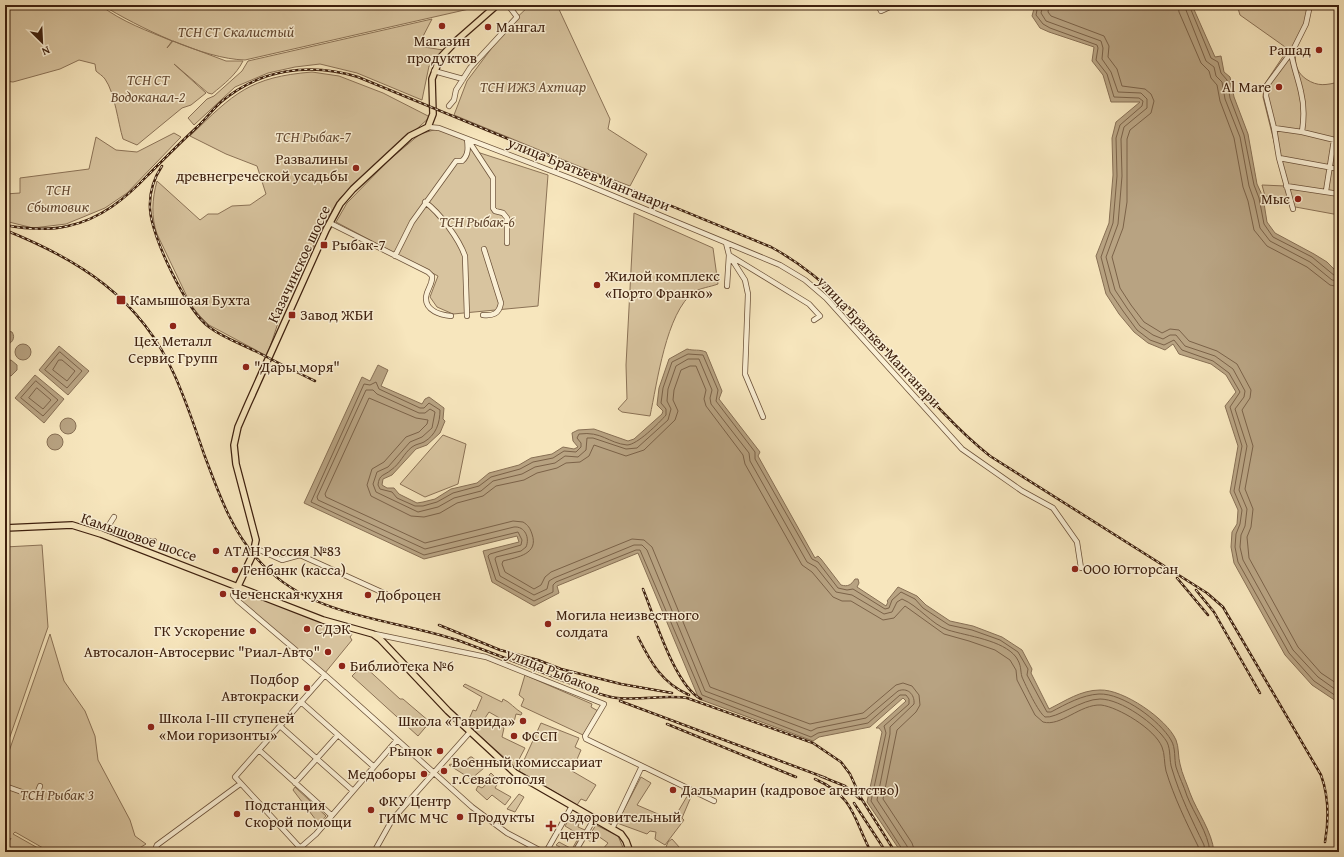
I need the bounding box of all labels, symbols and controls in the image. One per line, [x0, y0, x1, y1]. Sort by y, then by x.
place label: Мангал [496, 16, 545, 37]
park label: ТСН СТ Скалистый [178, 21, 295, 42]
marker: Магазин продуктов [437, 21, 447, 31]
north arrow [22, 22, 62, 62]
marker: Мангал [483, 22, 493, 32]
place label: Магазин продуктов [407, 30, 477, 68]
place label: Рашад [1269, 39, 1311, 60]
text: N [39, 42, 53, 60]
marker: Рашад [1314, 45, 1324, 55]
park label: ТСН СТ Водоканал-2 [110, 69, 185, 107]
park label: ТСН ИЖЗ Ахтиар [480, 76, 586, 97]
place label: Al Mare [1222, 76, 1271, 97]
marker: Al Mare [1274, 82, 1284, 92]
park label: ТСН Рыбак-7 [275, 126, 352, 147]
street label: улица Братьев Манганари [504, 131, 674, 216]
place label: Развалины древнегреческой усадьбы [176, 148, 348, 186]
marker: Развалины древнегреческой усадьбы [351, 163, 361, 173]
park label: ТСН Сбытовик [27, 179, 90, 217]
place label: Мыс [1261, 188, 1290, 209]
marker: Мыс [1293, 194, 1303, 204]
street label: Казачинское шоссе [262, 202, 335, 326]
park label: ТСН Рыбак-6 [439, 211, 516, 232]
place label: Рыбак-7 [332, 234, 386, 255]
marker: Рыбак-7 [319, 240, 329, 250]
place label: Жилой комплекс «Порто Франко» [604, 265, 720, 303]
street label: улица Братьев Манганари [812, 270, 946, 412]
marker: Жилой комплекс «Порто Франко» [592, 280, 602, 290]
place label: Камышовая Бухта [130, 289, 251, 310]
marker: Камышовая Бухта [115, 294, 127, 306]
place label: Завод ЖБИ [300, 304, 373, 325]
marker: Завод ЖБИ [287, 310, 297, 320]
marker: Цех Металл Сервис Групп [168, 321, 178, 331]
place label: Цех Металл Сервис Групп [128, 330, 218, 368]
place label: "Дары моря" [254, 356, 340, 377]
marker: "Дары моря" [241, 362, 251, 372]
street label: Камышовое шоссе [78, 507, 200, 566]
place label: АТАН Россия №83 [224, 540, 341, 561]
marker: АТАН Россия №83 [211, 546, 221, 556]
place label: ООО Югторсан [1083, 558, 1179, 579]
place label: Генбанк (касса) [243, 559, 346, 580]
marker: ООО Югторсан [1070, 564, 1080, 574]
marker: Генбанк (касса) [230, 565, 240, 575]
place label: Чеченская кухня [231, 583, 343, 604]
place label: Доброцен [375, 584, 441, 605]
marker: Чеченская кухня [218, 589, 228, 599]
marker: Доброцен [363, 590, 373, 600]
place label: Могила неизвестного солдата [556, 604, 700, 642]
place label: СДЭК [315, 618, 351, 639]
marker: Могила неизвестного солдата [543, 619, 553, 629]
place label: ГК Ускорение [154, 620, 245, 641]
marker: СДЭК [302, 624, 312, 634]
marker: ГК Ускорение [248, 626, 258, 636]
place label: Автосалон-Автосервис "Риал-Авто" [84, 641, 320, 662]
street label: улица Рыбаков [502, 642, 603, 699]
marker: Автосалон-Автосервис "Риал-Авто" [323, 647, 333, 657]
place label: Библиотека №6 [350, 655, 454, 676]
marker: Библиотека №6 [337, 661, 347, 671]
place label: Подбор Автокраски [221, 668, 299, 706]
marker: Подбор Автокраски [302, 683, 312, 693]
place label: Школа I-III ступеней «Мои горизонты» [159, 707, 294, 745]
place label: Школа «Таврида» [398, 710, 515, 731]
marker: Школа «Таврида» [518, 716, 528, 726]
marker: Школа I-III ступеней «Мои горизонты» [146, 722, 156, 732]
place label: ФССП [522, 725, 558, 746]
marker: ФССП [509, 731, 519, 741]
place label: Рынок [389, 740, 432, 761]
marker: Рынок [435, 746, 445, 756]
place label: Военный комиссариат г.Севастополя [452, 751, 603, 789]
place label: Медоборы [347, 763, 416, 784]
marker: Военный комиссариат г.Севастополя [439, 766, 449, 776]
marker: Медоборы [419, 769, 429, 779]
place label: Дальмарин (кадровое агентство) [680, 779, 899, 800]
park label: ТСН Рыбак 3 [20, 784, 94, 805]
marker: Дальмарин (кадровое агентство) [668, 785, 678, 795]
place label: ФКУ Центр ГИМС МЧС [379, 790, 451, 828]
place label: Подстанция Скорой помощи [245, 794, 352, 832]
marker: ФКУ Центр ГИМС МЧС [366, 805, 376, 815]
place label: Продукты [468, 806, 535, 827]
place label: Оздоровительный центр [560, 806, 681, 844]
marker: Подстанция Скорой помощи [232, 809, 242, 819]
marker: Продукты [455, 812, 465, 822]
marker: Оздоровительный центр [545, 820, 557, 832]

